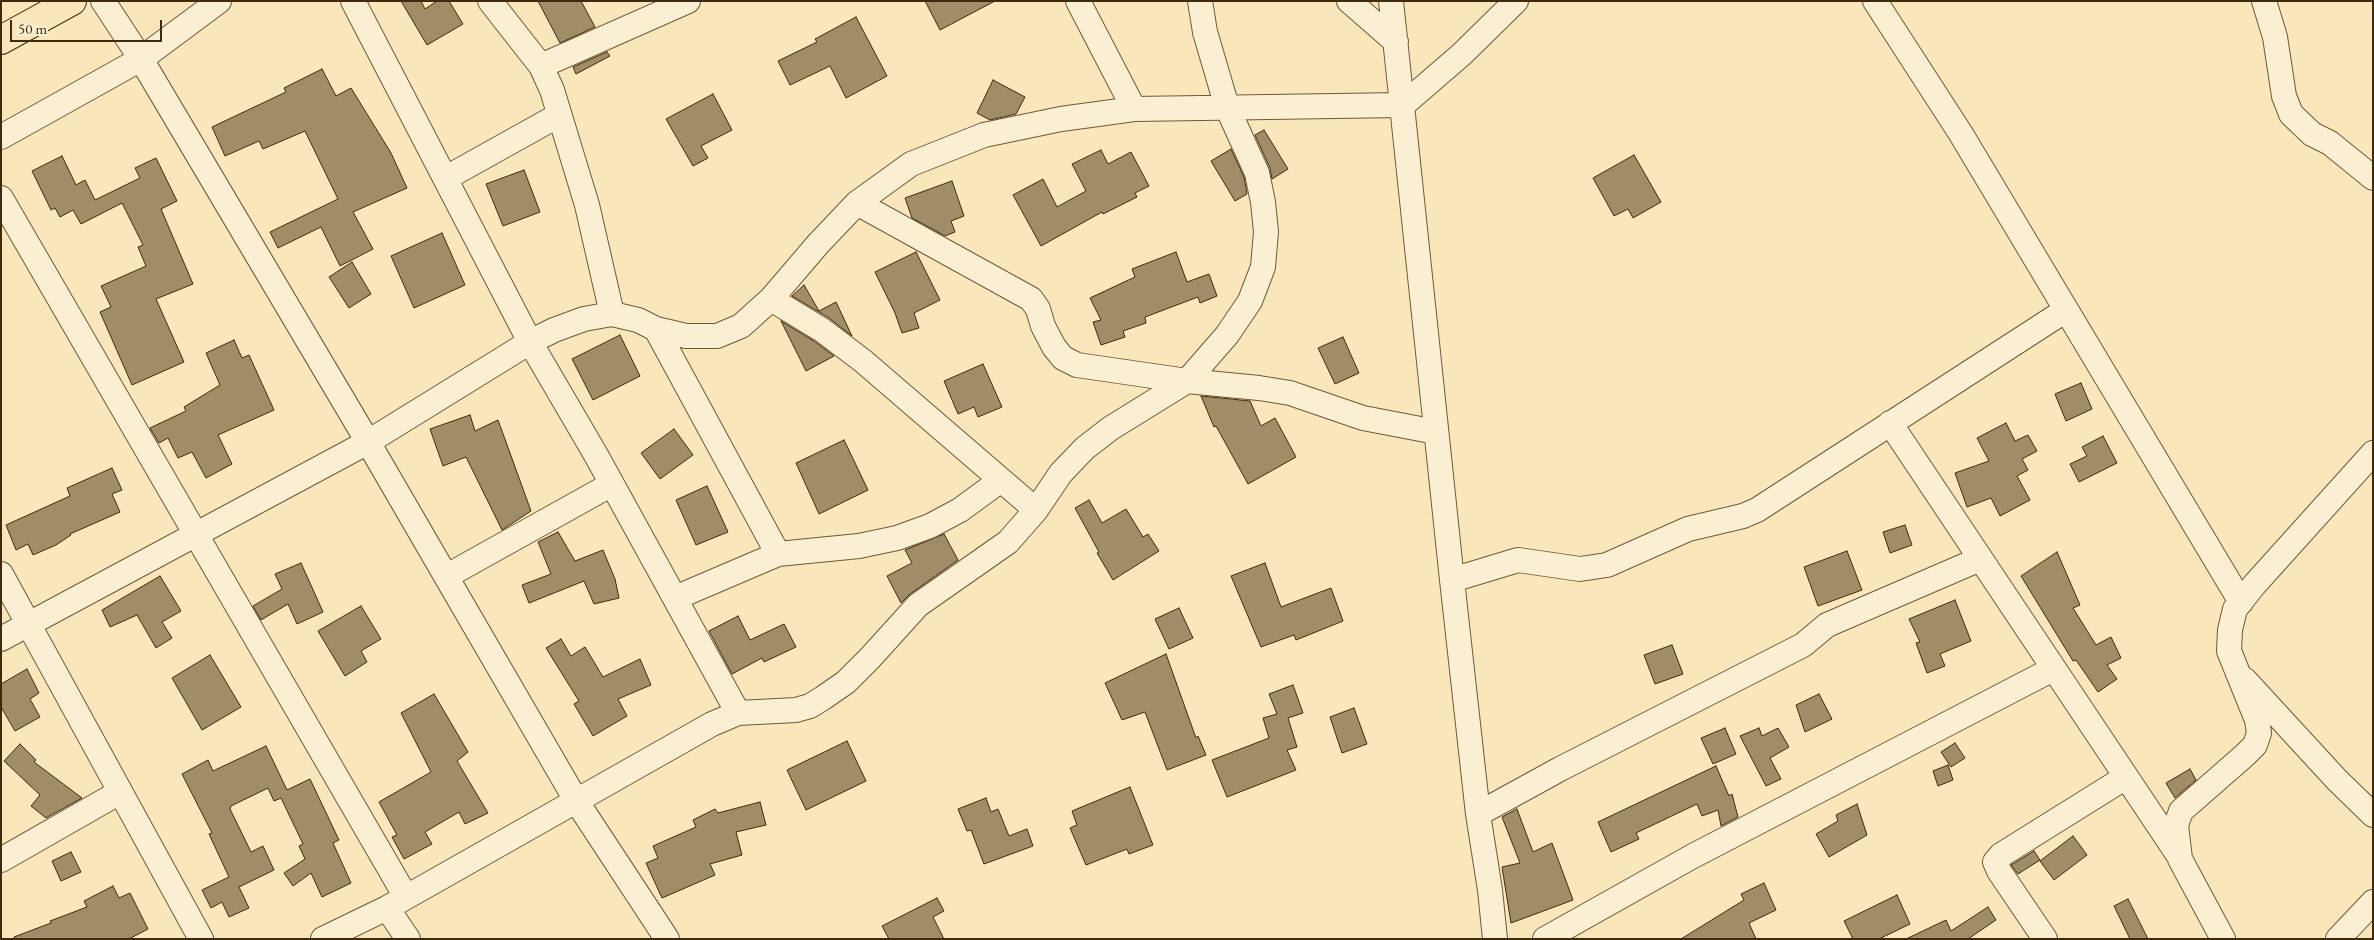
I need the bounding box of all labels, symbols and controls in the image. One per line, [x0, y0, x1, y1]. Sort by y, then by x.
scale bar [12, 10, 165, 42]
text: 50 m [18, 19, 47, 38]

